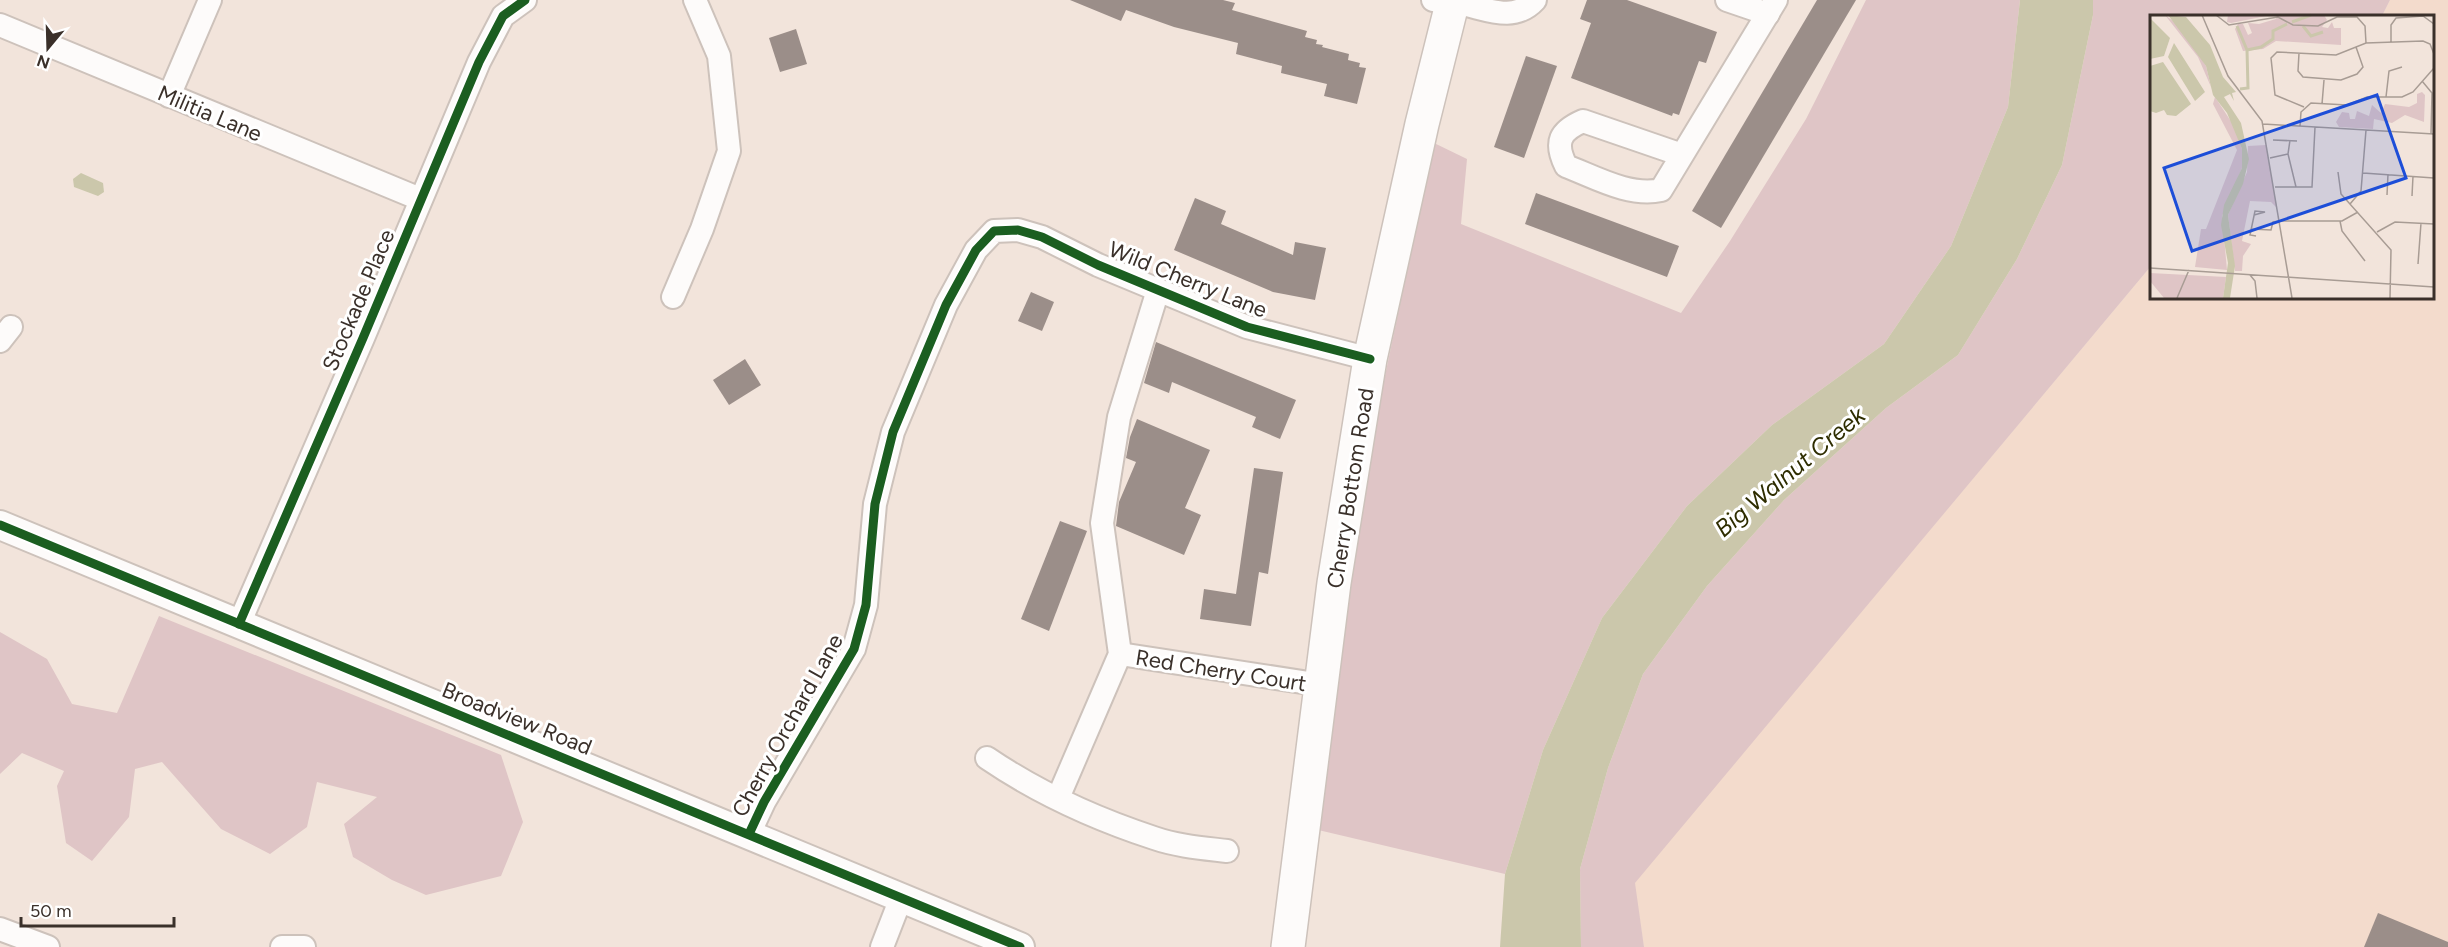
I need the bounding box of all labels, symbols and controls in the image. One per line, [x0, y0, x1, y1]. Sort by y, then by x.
inset map [2150, 15, 2433, 298]
north arrow [18, 18, 78, 78]
text: N [34, 51, 52, 73]
street label: Militia Lane [154, 79, 266, 148]
street label: Stockade Place [317, 225, 400, 375]
street label: Wild Cherry Lane [1105, 235, 1271, 324]
street label: Cherry Bottom Road [1321, 386, 1380, 590]
water label: Big Walnut Creek [1709, 400, 1872, 543]
street label: Cherry Orchard Lane [726, 629, 849, 821]
street label: Red Cherry Court [1133, 644, 1308, 697]
street label: Broadview Road [438, 676, 596, 761]
scale bar [21, 890, 174, 928]
text: 50 m [30, 900, 72, 922]

